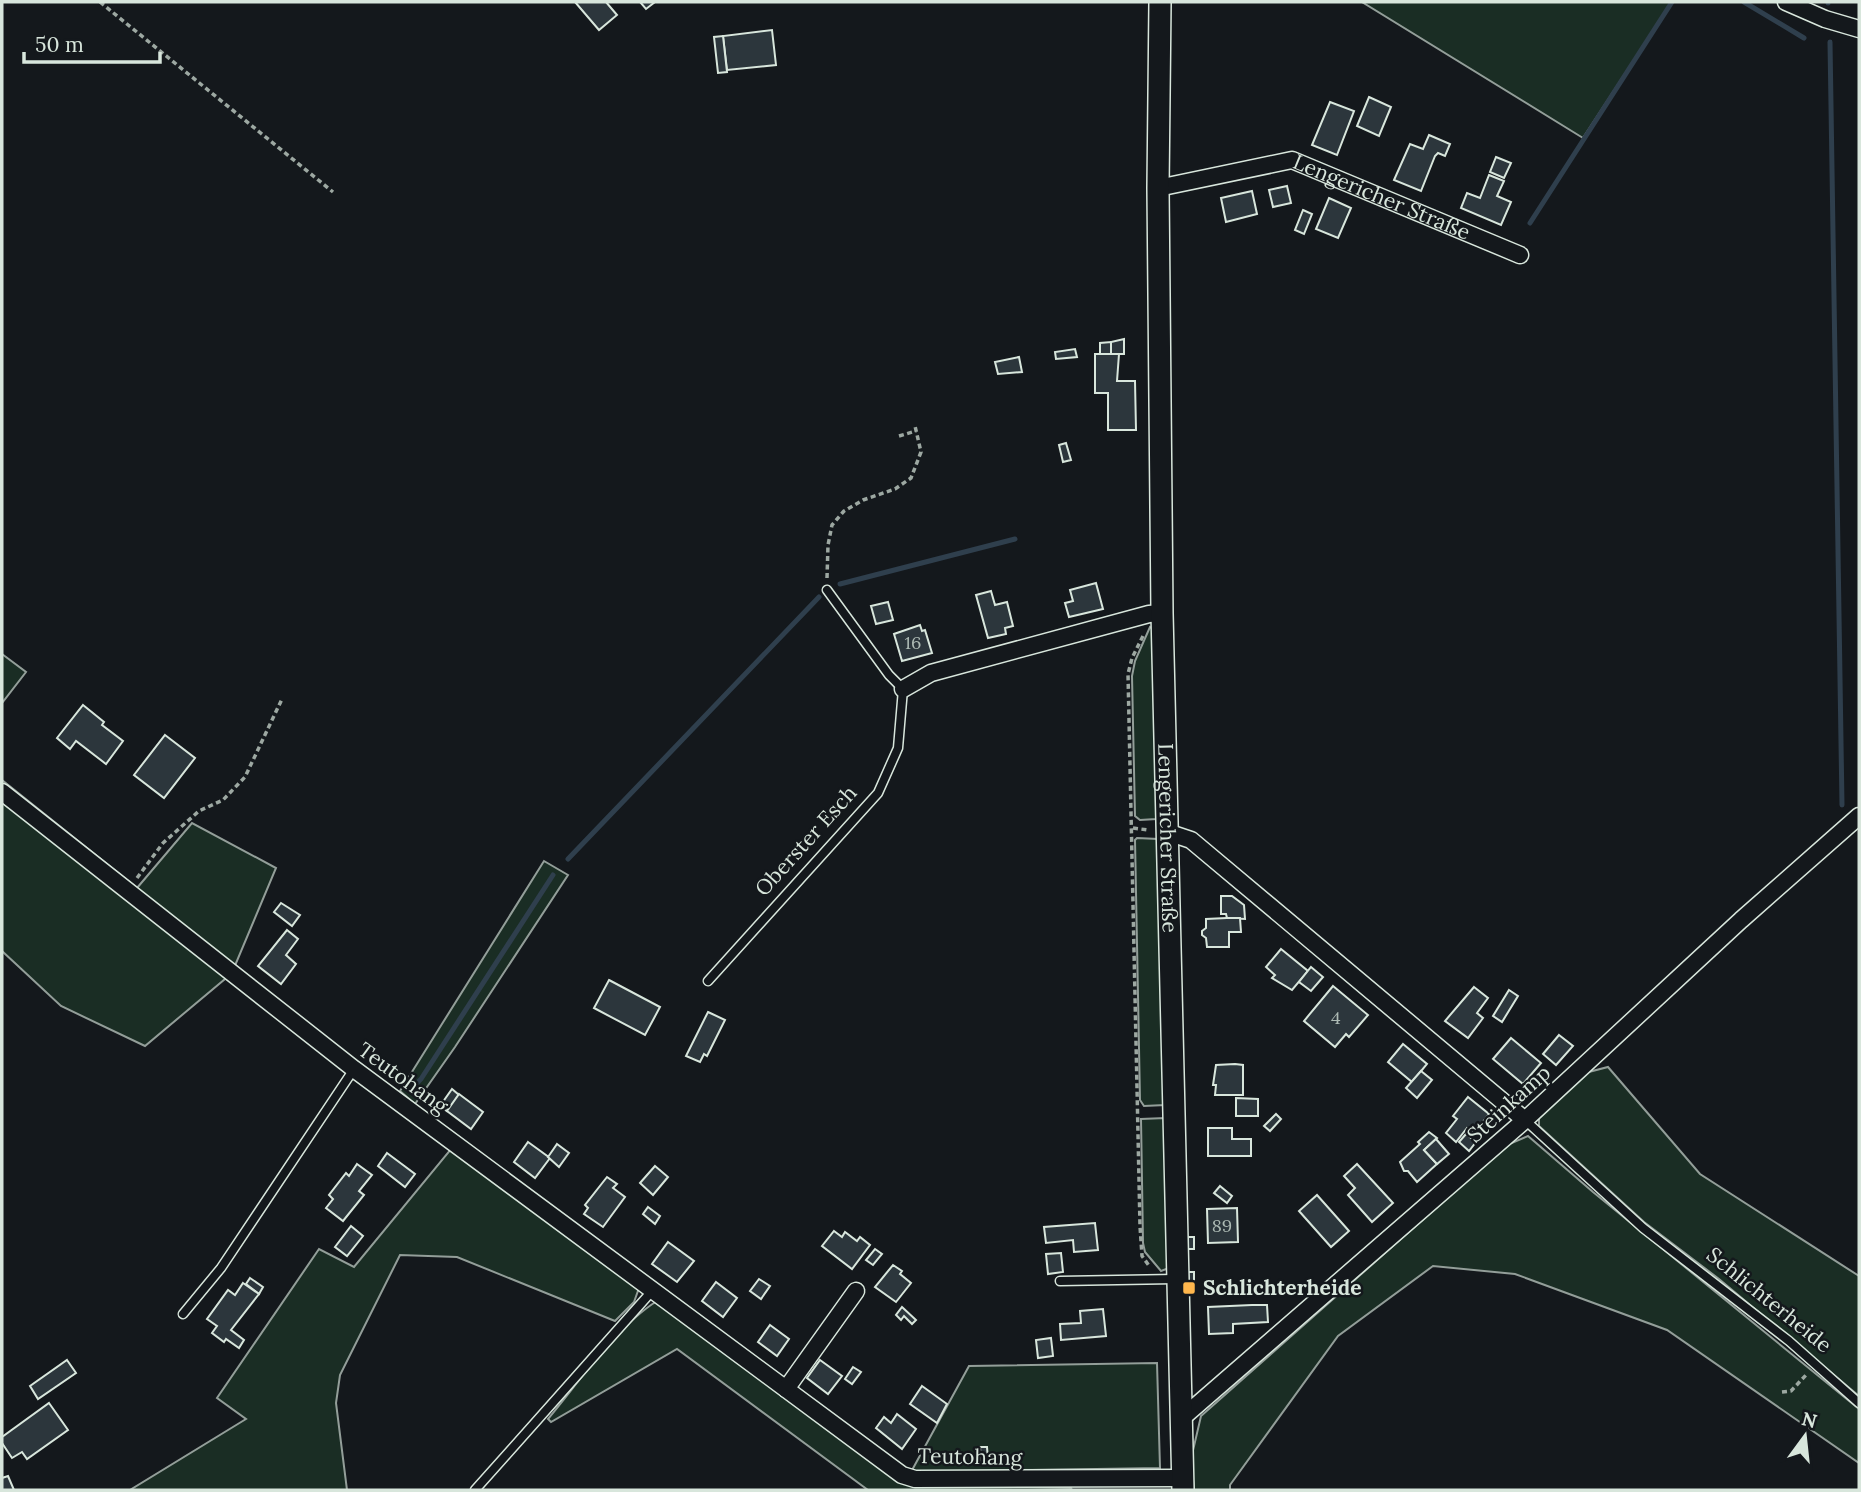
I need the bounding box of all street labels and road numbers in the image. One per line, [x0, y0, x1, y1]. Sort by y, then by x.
street label: Lengericher Straße [1289, 148, 1474, 246]
street label: Lengericher Straße [1152, 743, 1184, 933]
street label: Oberster Esch [749, 780, 862, 902]
street label: Teutohang [353, 1036, 454, 1119]
street label: Steinkamp [1461, 1059, 1556, 1148]
street label: Schlichterheide [1701, 1241, 1837, 1358]
street label: Teutohang [918, 1442, 1023, 1471]

